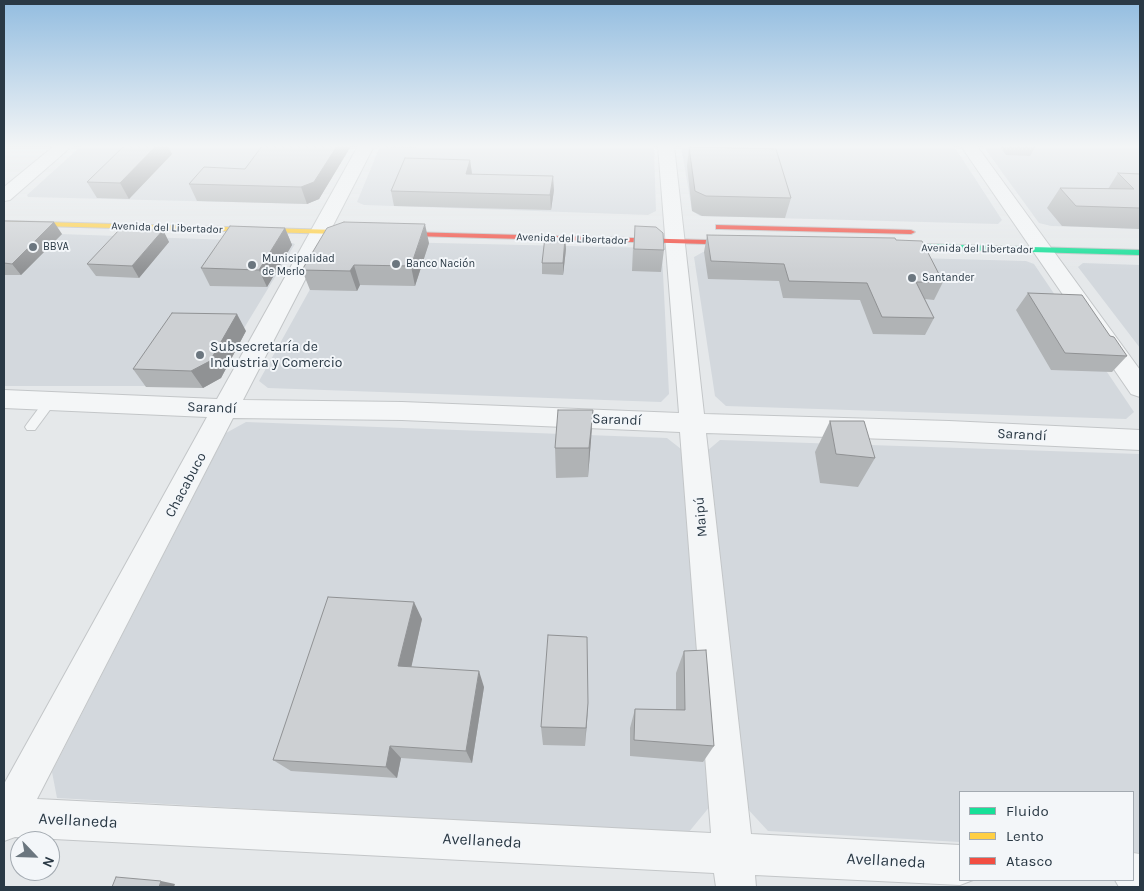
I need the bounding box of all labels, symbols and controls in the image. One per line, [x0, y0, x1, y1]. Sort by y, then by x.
street label: Avenida del Libertador [111, 219, 223, 237]
street label: Avenida del Libertador [516, 230, 628, 248]
place label: BBVA [43, 240, 69, 254]
marker: BBVA [27, 241, 39, 253]
street label: Avenida del Libertador [921, 241, 1033, 257]
place label: Municipalidad de Merlo [262, 252, 335, 278]
place label: Banco Nación [406, 257, 475, 271]
marker: Banco Nación [390, 258, 402, 270]
marker: Municipalidad de Merlo [246, 259, 258, 271]
place label: Santander [922, 271, 974, 285]
marker: Santander [906, 272, 918, 284]
place label: Subsecretaría de Industria y Comercio [210, 339, 342, 372]
marker: Subsecretaría de Industria y Comercio [194, 349, 206, 361]
street label: Sarandí [187, 399, 237, 417]
street label: Sarandí [592, 411, 642, 429]
street label: Sarandí [997, 425, 1047, 445]
street label: Chacabuco [162, 450, 210, 520]
street label: Maipú [691, 496, 711, 538]
legend [959, 791, 1134, 881]
text: Fluido [1006, 802, 1049, 820]
street label: Avellaneda [38, 809, 118, 833]
text: Lento [1006, 827, 1044, 845]
street label: Avellaneda [442, 829, 522, 853]
north arrow [10, 831, 60, 881]
street label: Avellaneda [846, 849, 926, 873]
text: Atasco [1006, 852, 1052, 870]
text: N [38, 854, 58, 870]

